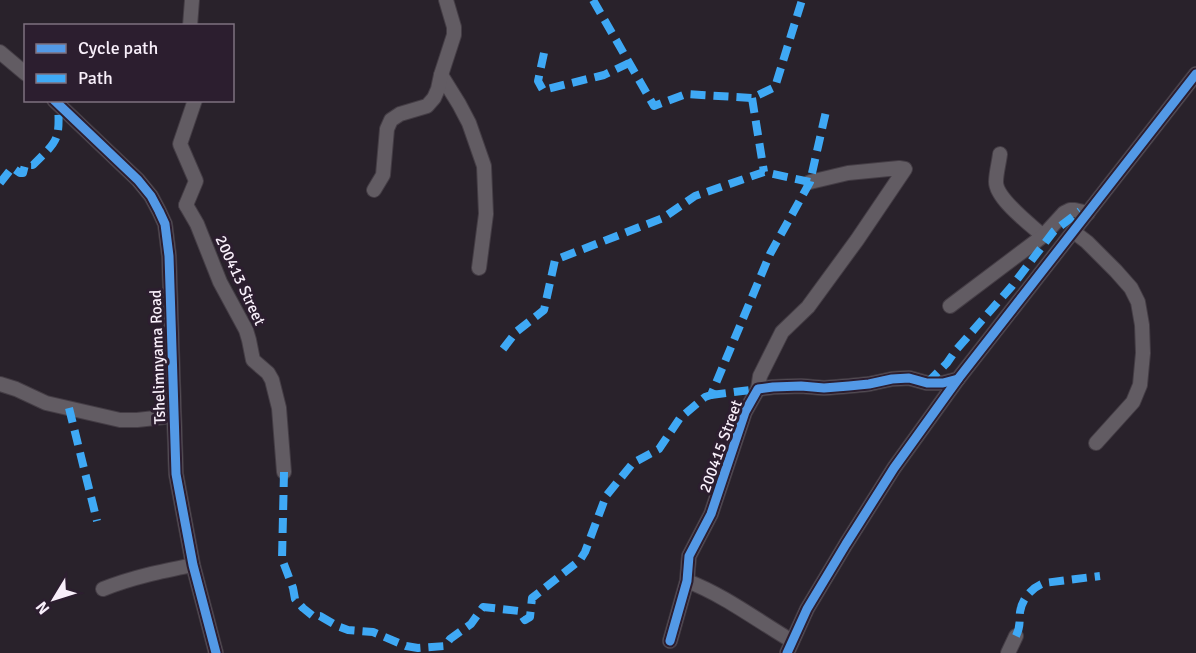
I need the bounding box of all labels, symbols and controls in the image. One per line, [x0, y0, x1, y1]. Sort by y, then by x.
legend [24, 24, 234, 102]
text: Cycle path [78, 37, 158, 59]
text: Path [78, 67, 113, 89]
street label: 200413 Street [211, 232, 270, 329]
street label: Tshelimnyama Road [146, 289, 170, 425]
street label: 200415 Street [695, 397, 747, 495]
north arrow [24, 569, 84, 629]
text: N [32, 597, 54, 618]

